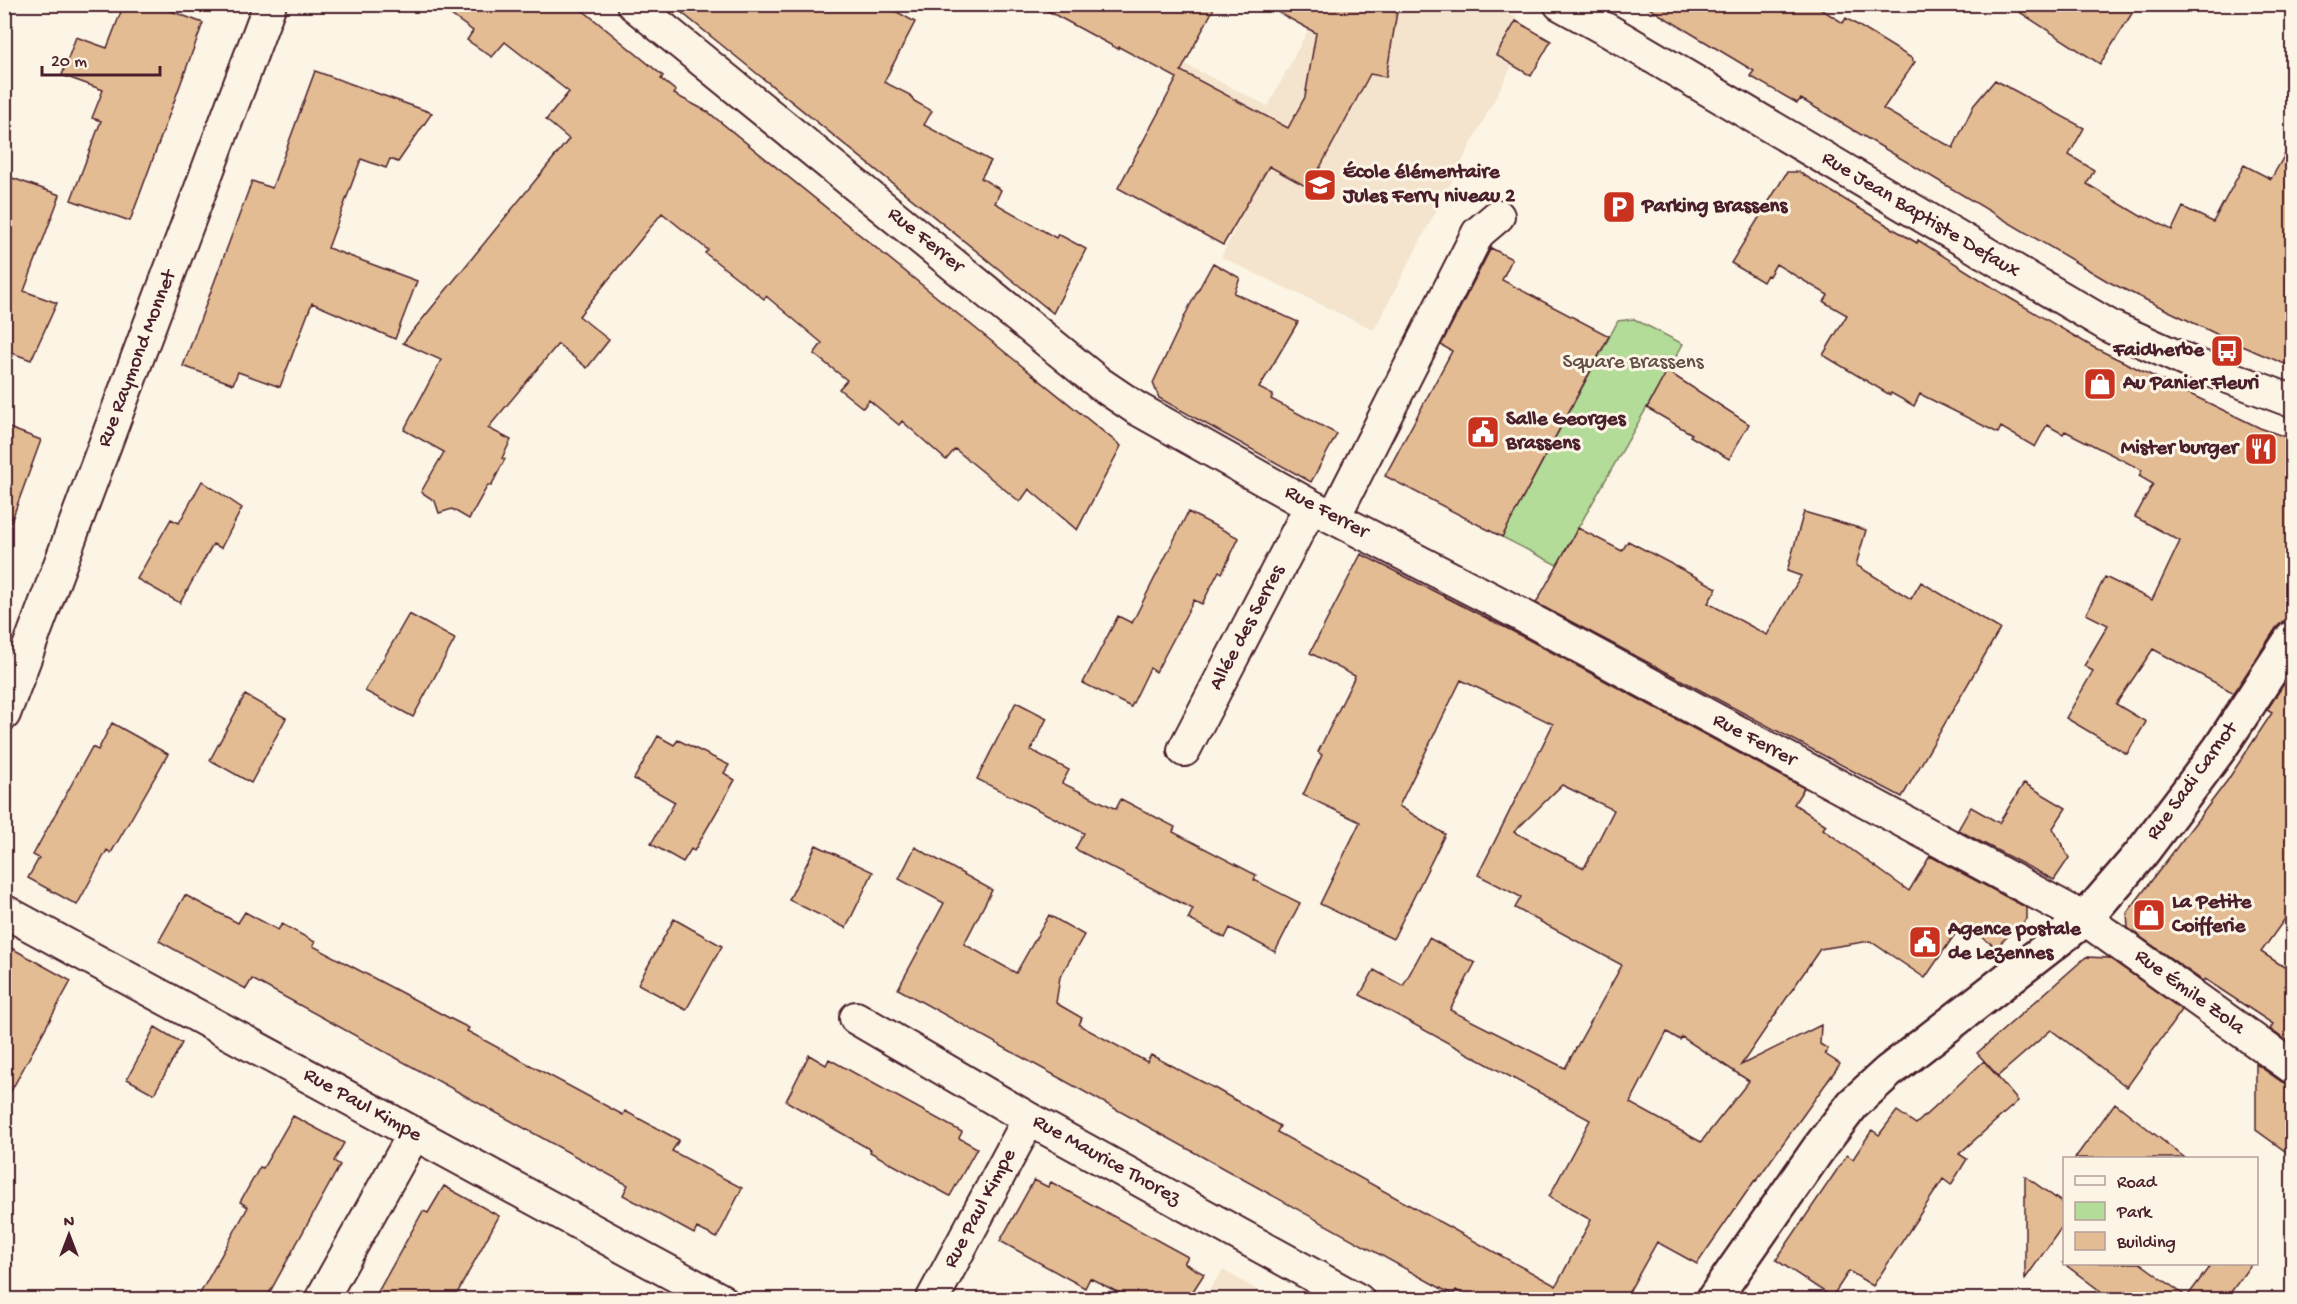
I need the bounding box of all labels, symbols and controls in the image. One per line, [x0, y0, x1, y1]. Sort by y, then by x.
scale bar [42, 39, 160, 77]
text: 20 m [51, 52, 87, 73]
street label: Rue Jean Baptiste Defaux [1816, 147, 2024, 285]
place label: École élémentaire Jules Ferry niveau 2 [1342, 161, 1516, 210]
school or university icon: École élémentaire Jules Ferry niveau 2 [1302, 167, 1338, 203]
parking icon: Parking Brassens [1601, 189, 1637, 225]
place label: Parking Brassens [1641, 195, 1789, 220]
street label: Rue Ferrer [882, 203, 970, 280]
street label: Rue Raymond Monnet [93, 265, 184, 451]
bus stop icon: Faidherbe [2209, 333, 2245, 369]
place label: Faidherbe [2112, 339, 2205, 364]
park label: Square Brassens [1563, 351, 1705, 376]
shop icon: Au Panier Fleuri [2082, 366, 2118, 402]
place label: Au Panier Fleuri [2122, 372, 2259, 397]
place label: Salle Georges Brassens [1505, 408, 1627, 457]
public building icon: Salle Georges Brassens [1465, 414, 1501, 450]
restaurant icon: Mister burger [2243, 431, 2279, 467]
place label: Mister burger [2121, 437, 2241, 462]
street label: Rue Ferrer [1280, 481, 1374, 546]
street label: Allée des Serres [1205, 560, 1292, 695]
street label: Rue Ferrer [1708, 709, 1802, 774]
street label: Rue Sadi Carnot [2142, 716, 2246, 846]
place label: La Petite Coifferie [2171, 891, 2252, 940]
shop icon: La Petite Coifferie [2131, 897, 2167, 933]
place label: Agence postale de Lezennes [1947, 918, 2082, 967]
public building icon: Agence postale de Lezennes [1907, 924, 1943, 960]
street label: Rue Émile Zola [2129, 945, 2250, 1042]
street label: Rue Paul Kimpe [298, 1063, 427, 1149]
street label: Rue Maurice Thorez [1028, 1110, 1185, 1212]
street label: Rue Paul Kimpe [939, 1144, 1023, 1273]
legend [2063, 1157, 2258, 1265]
text: Road [2117, 1173, 2158, 1194]
text: Park [2116, 1203, 2153, 1224]
north arrow [39, 1205, 99, 1265]
text: N [64, 1214, 75, 1233]
text: Building [2116, 1233, 2176, 1254]

